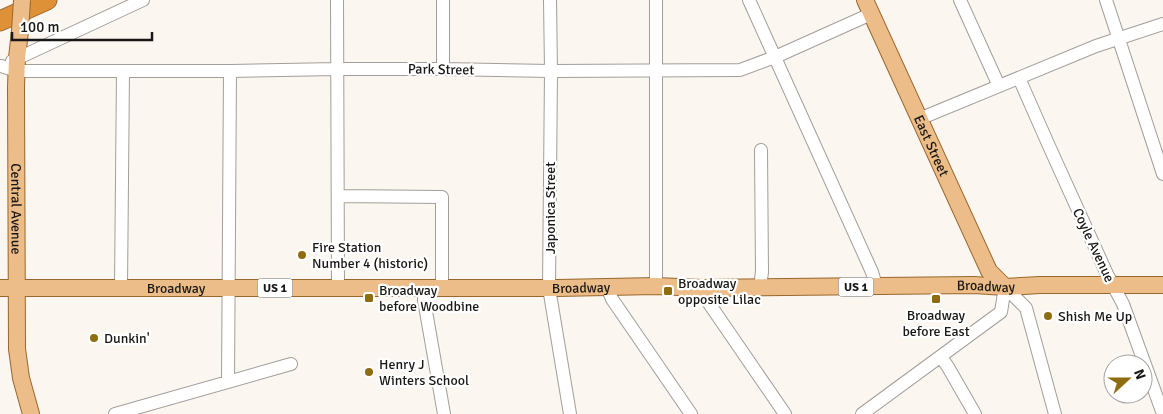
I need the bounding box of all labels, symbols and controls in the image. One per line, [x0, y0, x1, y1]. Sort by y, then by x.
scale bar [12, 10, 152, 42]
text: 100 m [20, 18, 60, 36]
street label: Park Street [408, 60, 474, 79]
street label: East Street [910, 112, 953, 179]
street label: Japonica Street [542, 162, 559, 254]
street label: Central Avenue [7, 163, 25, 254]
street label: Coyle Avenue [1069, 205, 1118, 285]
place label: Fire Station Number 4 (historic) [312, 239, 428, 272]
marker: Fire Station Number 4 (historic) [296, 249, 308, 261]
place label: Broadway opposite Lilac [678, 275, 761, 308]
street label: Broadway [957, 277, 1016, 296]
road number: US 1 [258, 278, 292, 298]
road number: US 1 [838, 278, 874, 296]
street label: Broadway [552, 279, 611, 297]
street label: Broadway [147, 280, 206, 297]
place label: Broadway before Woodbine [379, 282, 479, 315]
marker: Broadway opposite Lilac [662, 285, 674, 297]
marker: Broadway before Woodbine [363, 292, 375, 304]
marker: Broadway before East [930, 293, 942, 305]
place label: Broadway before East [902, 307, 970, 340]
place label: Shish Me Up [1058, 308, 1132, 325]
marker: Shish Me Up [1042, 310, 1054, 322]
place label: Dunkin' [104, 330, 150, 347]
marker: Dunkin' [88, 332, 100, 344]
north arrow [1103, 354, 1153, 404]
place label: Henry J Winters School [379, 356, 469, 389]
marker: Henry J Winters School [363, 366, 375, 378]
text: N [1130, 367, 1149, 382]

